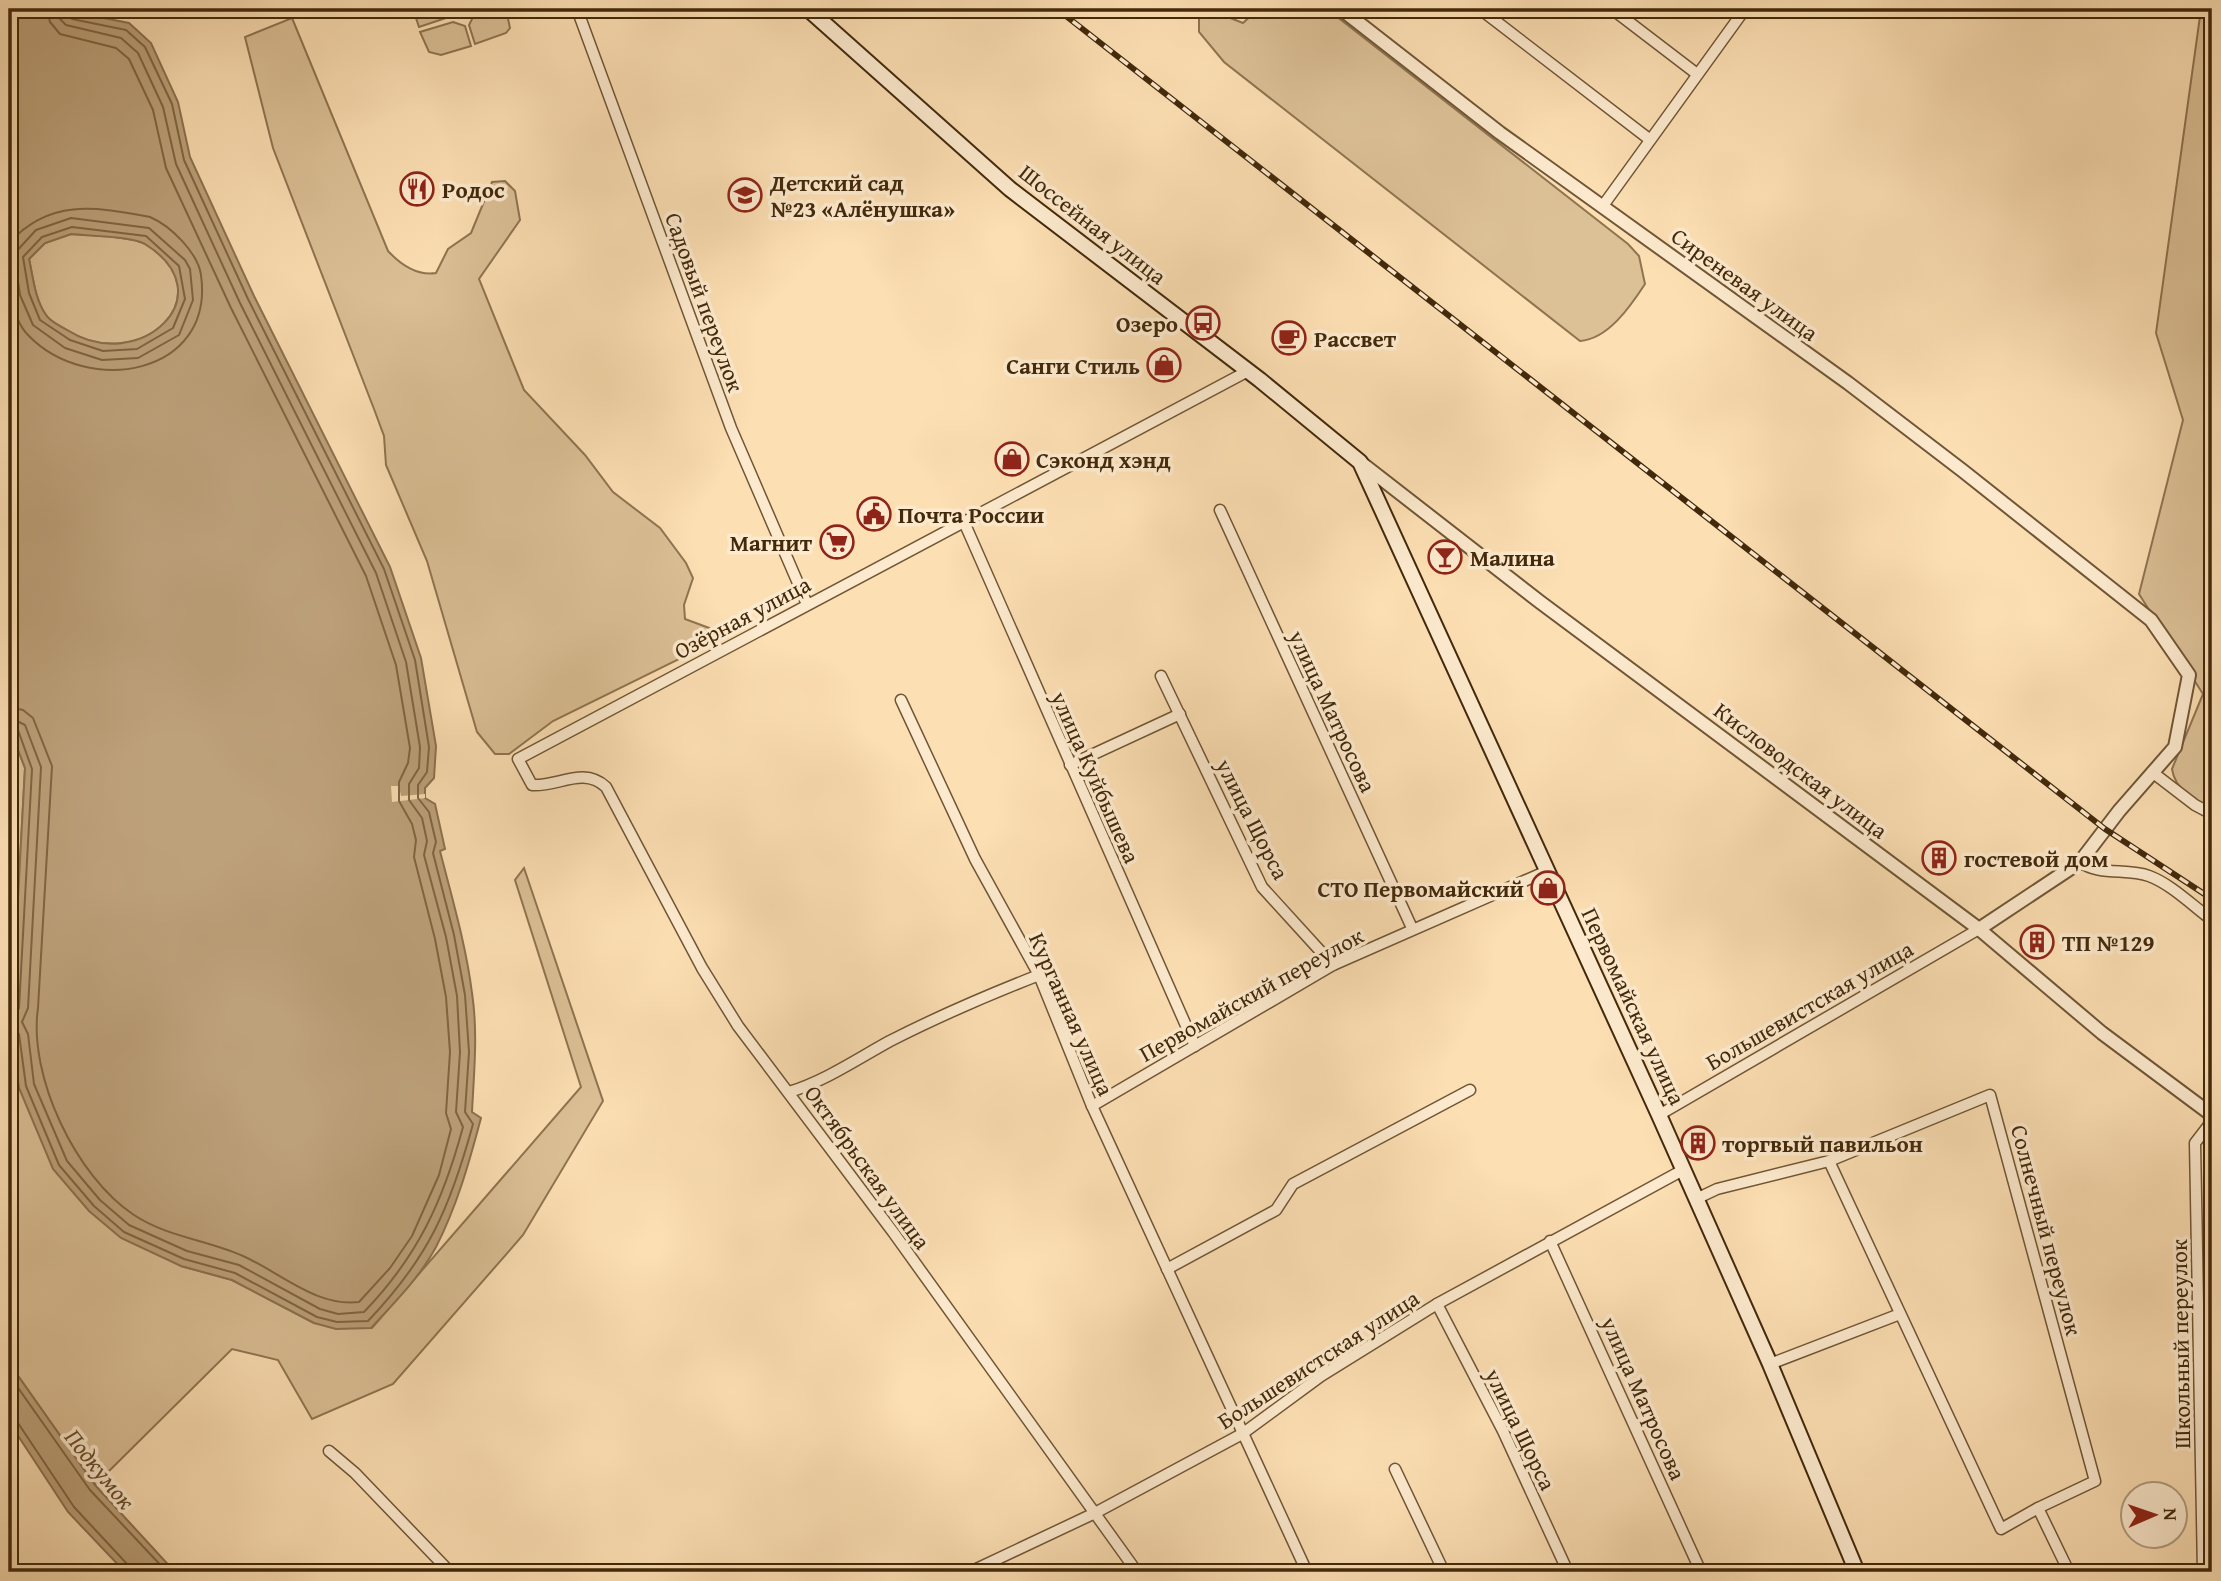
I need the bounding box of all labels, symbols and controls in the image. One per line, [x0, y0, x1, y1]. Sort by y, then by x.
street label: Шоссейная улица [1012, 156, 1174, 292]
place label: Детский сад №23 «Алёнушка» [769, 166, 955, 225]
restaurant icon: Родос [398, 170, 436, 208]
place label: Родос [442, 173, 505, 206]
school or university icon: Детский сад №23 «Алёнушка» [726, 176, 764, 214]
street label: Садовый переулок [657, 208, 753, 396]
street label: Сиреневая улица [1665, 219, 1825, 349]
bus stop icon: Озеро [1184, 304, 1222, 342]
place label: Озеро [1116, 307, 1178, 340]
cafe icon: Рассвет [1270, 319, 1308, 357]
place label: Рассвет [1314, 322, 1397, 355]
shop icon: Санги Стиль [1145, 346, 1183, 384]
place label: Санги Стиль [1006, 349, 1140, 382]
shop icon: Сэконд хэнд [993, 440, 1031, 478]
place label: Сэконд хэнд [1036, 443, 1171, 476]
public building icon: Почта России [855, 495, 893, 533]
place label: Почта России [898, 498, 1044, 531]
supermarket icon: Магнит [818, 523, 856, 561]
place label: Магнит [730, 526, 813, 559]
bar icon: Малина [1426, 538, 1464, 576]
place label: Малина [1470, 541, 1555, 574]
street label: Озёрная улица [668, 567, 816, 667]
street label: улица Матросова [1281, 624, 1385, 798]
street label: улица Куйбышева [1043, 685, 1149, 868]
street label: Кисловодская улица [1707, 694, 1895, 846]
street label: улица Щорса [1208, 752, 1298, 885]
building icon: гостевой дом [1920, 839, 1958, 877]
place label: гостевой дом [1964, 842, 2108, 875]
shop icon: СТО Первомайский [1529, 869, 1567, 907]
place label: СТО Первомайский [1317, 872, 1524, 905]
street label: Первомайская улица [1574, 902, 1694, 1110]
street label: Первомайский переулок [1133, 919, 1369, 1069]
building icon: ТП №129 [2018, 923, 2056, 961]
place label: ТП №129 [2062, 926, 2155, 959]
street label: Курганная улица [1021, 927, 1123, 1101]
street label: Большевистская улица [1699, 932, 1919, 1078]
street label: Октябрьская улица [797, 1078, 939, 1256]
street label: Солнечный переулок [2003, 1121, 2091, 1339]
building icon: торгвый павильон [1679, 1124, 1717, 1162]
place label: торгвый павильон [1722, 1127, 1923, 1160]
street label: Школьный переулок [2162, 1239, 2198, 1449]
street label: Большевистская улица [1211, 1281, 1425, 1437]
street label: улица Матросова [1593, 1310, 1695, 1485]
street label: улица Щорса [1477, 1362, 1565, 1496]
water label: Подкумок [56, 1421, 144, 1517]
north arrow [2120, 1480, 2190, 1550]
text: N [2157, 1508, 2185, 1522]

